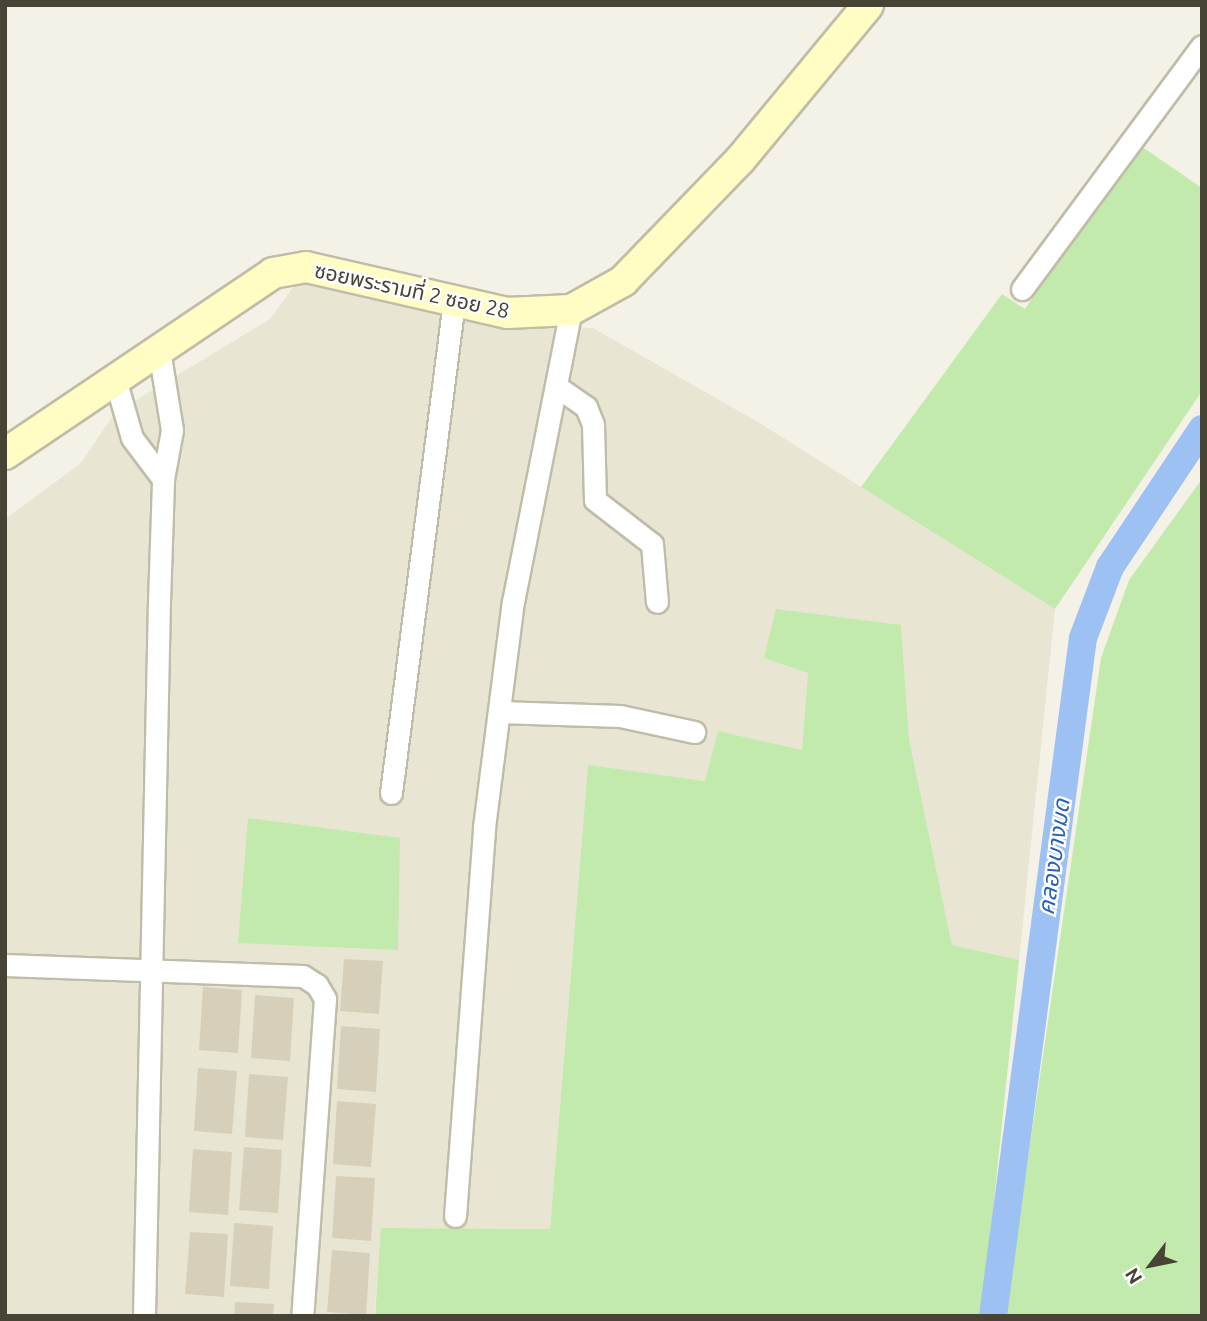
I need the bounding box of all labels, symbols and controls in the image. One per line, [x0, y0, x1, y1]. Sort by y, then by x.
street label: ซอยพระรามที่ 2 ซอย 28 [312, 257, 512, 323]
water label: คลองบางมด [1032, 797, 1076, 917]
north arrow [1116, 1230, 1186, 1300]
text: N [1120, 1264, 1146, 1288]

